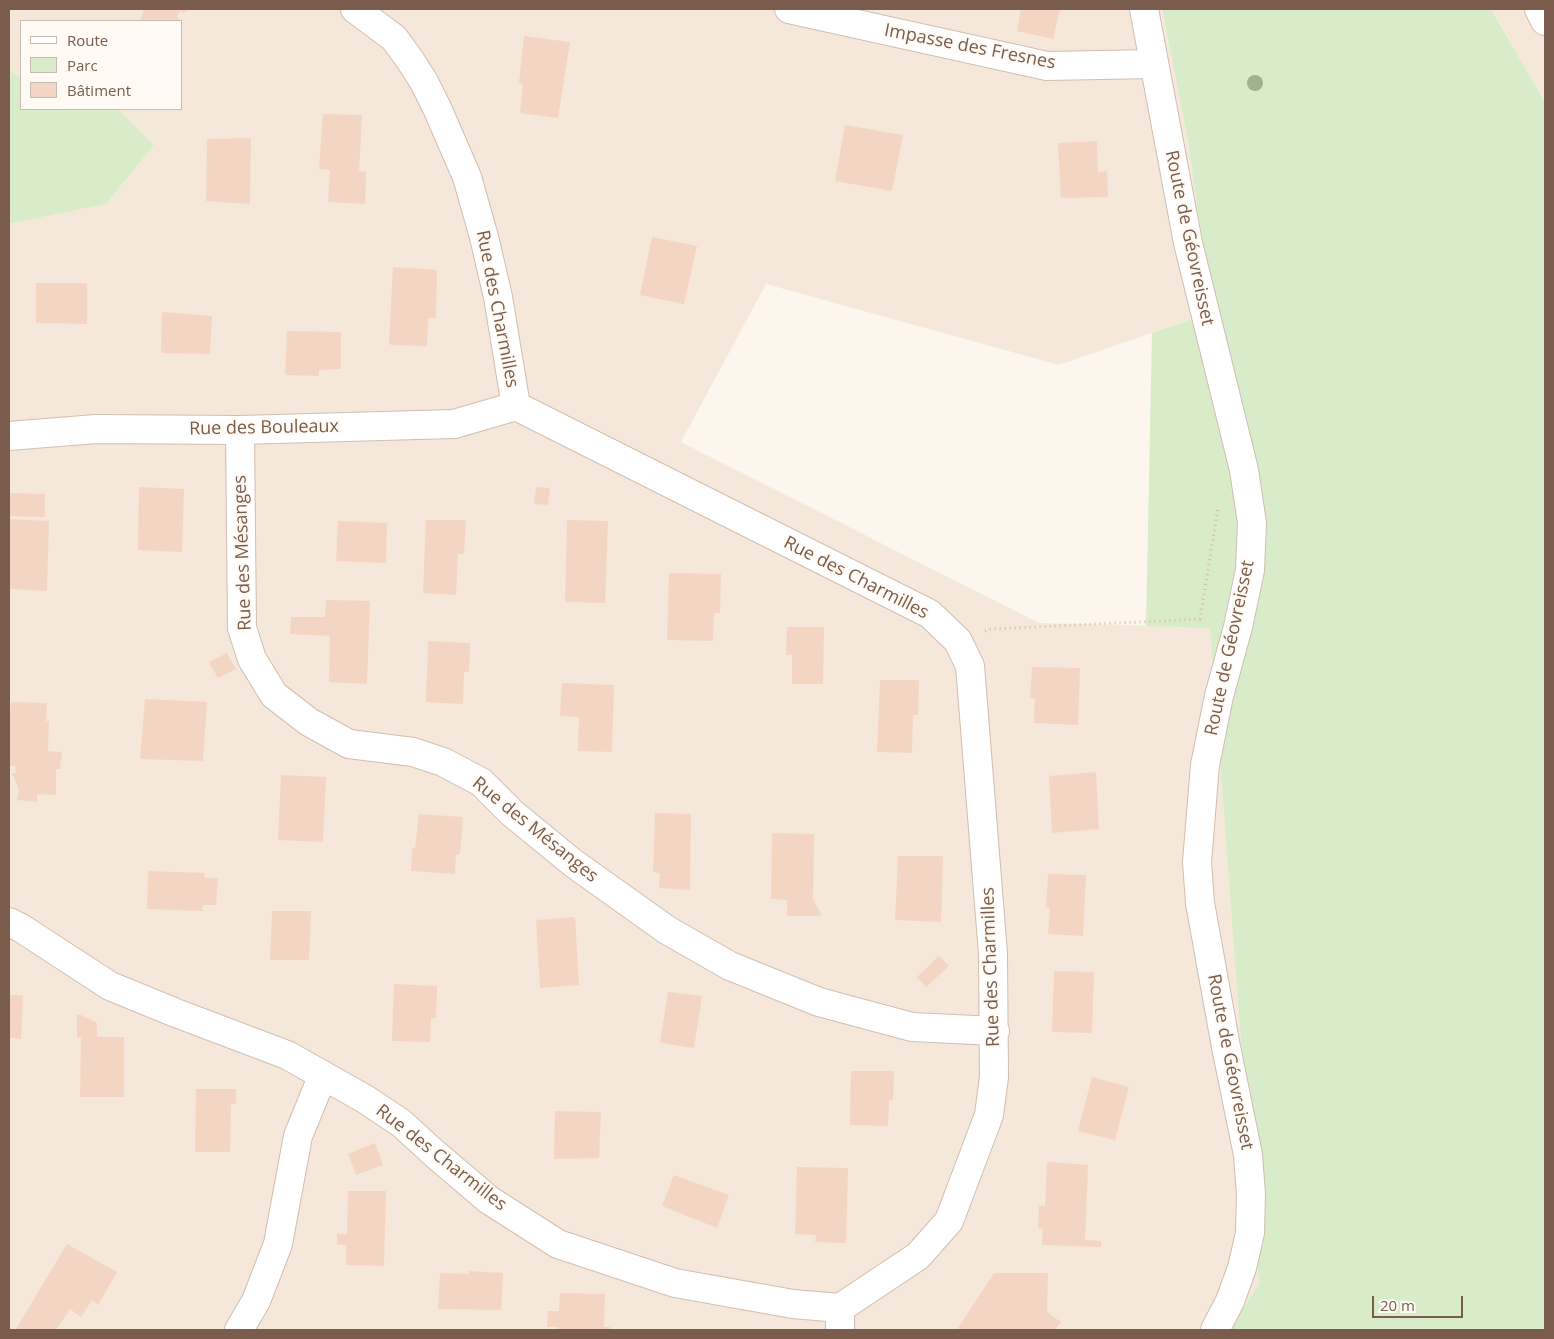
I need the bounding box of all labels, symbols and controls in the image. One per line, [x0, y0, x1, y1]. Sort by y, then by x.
legend [20, 20, 182, 110]
street label: Impasse des Fresnes [883, 20, 1057, 74]
text: Route [67, 30, 108, 50]
text: Parc [67, 55, 98, 75]
text: Bâtiment [67, 80, 131, 100]
street label: Route de Géovreisset [1160, 148, 1218, 328]
street label: Rue des Charmilles [471, 228, 523, 390]
street label: Rue des Bouleaux [189, 416, 339, 440]
street label: Rue des Mésanges [229, 475, 257, 631]
street label: Rue des Charmilles [780, 532, 932, 624]
street label: Route de Géovreisset [1201, 558, 1259, 738]
street label: Rue des Mésanges [468, 773, 602, 887]
street label: Rue des Charmilles [977, 887, 1005, 1047]
street label: Route de Géovreisset [1202, 972, 1258, 1152]
street label: Rue des Charmilles [371, 1100, 511, 1216]
scale bar [1374, 1286, 1465, 1318]
text: 20 m [1380, 1295, 1415, 1315]

